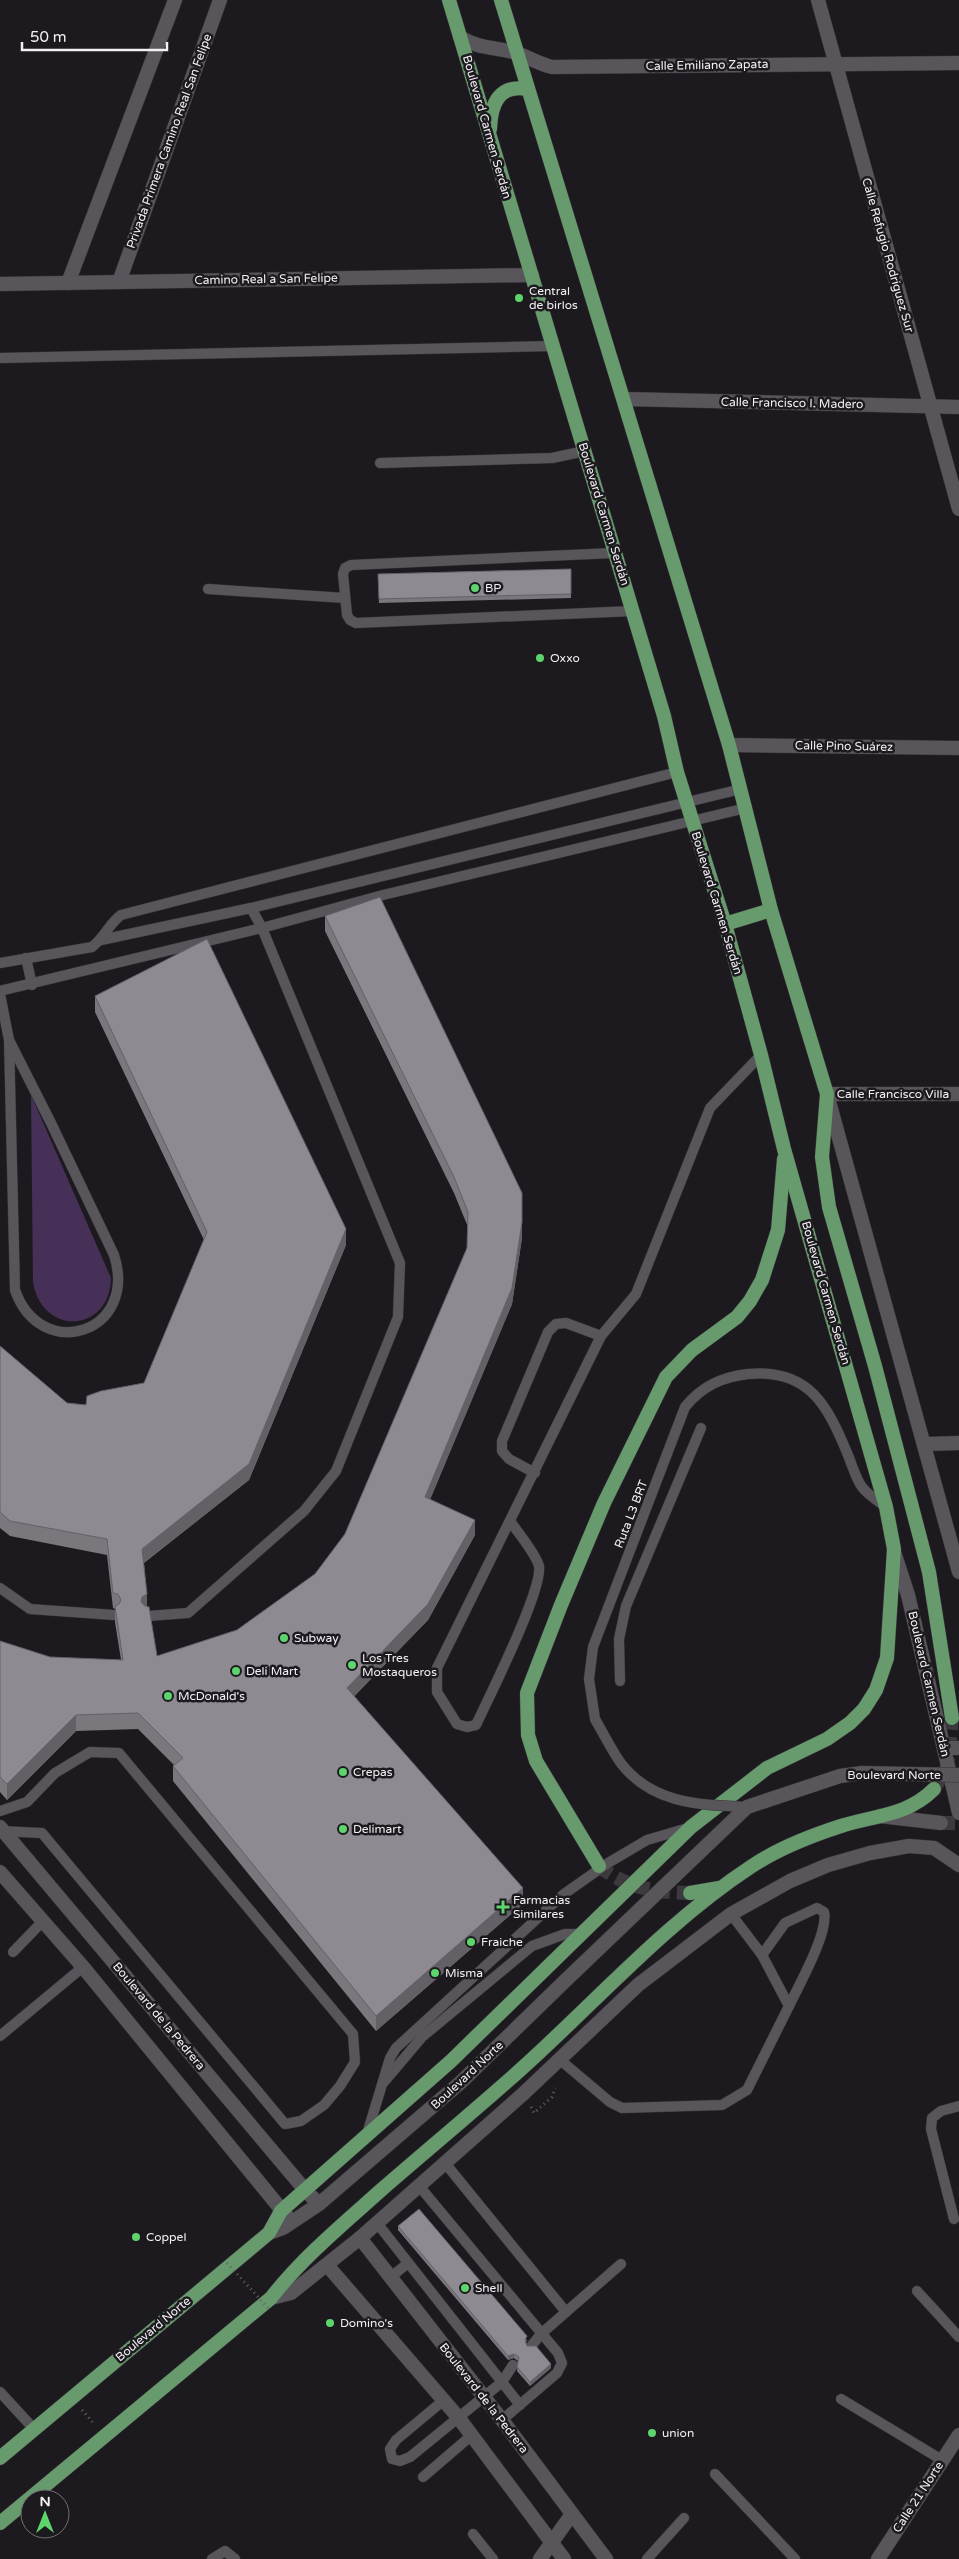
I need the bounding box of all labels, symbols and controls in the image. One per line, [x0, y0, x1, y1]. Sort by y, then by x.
scale bar [22, 20, 168, 52]
text: 50 m [30, 28, 67, 46]
street label: Privada Primera Camino Real San Felipe [124, 32, 215, 250]
street label: Boulevard Carmen Serdán [460, 54, 514, 200]
street label: Calle Emiliano Zapata [645, 57, 769, 73]
street label: Calle Refugio Rodríguez Sur [859, 176, 917, 334]
street label: Camino Real a San Felipe [194, 271, 338, 287]
place label: Central de birlos [529, 284, 578, 312]
marker: Central de birlos [513, 292, 525, 304]
street label: Calle Francisco I. Madero [721, 395, 863, 411]
street label: Boulevard Carmen Serdán [576, 441, 632, 587]
place label: BP [485, 581, 501, 595]
marker: BP [469, 582, 481, 594]
place label: Oxxo [550, 651, 580, 665]
marker: Oxxo [534, 652, 546, 664]
street label: Calle Pino Suárez [795, 738, 893, 754]
street label: Boulevard Carmen Serdán [689, 830, 745, 976]
street label: Calle Francisco Villa [837, 1087, 949, 1101]
street label: Boulevard Carmen Serdán [799, 1220, 853, 1366]
street label: Ruta L3 BRT [612, 1477, 651, 1550]
street label: Boulevard Carmen Serdán [905, 1610, 953, 1758]
place label: Subway [294, 1631, 339, 1645]
marker: Subway [278, 1632, 290, 1644]
place label: Los Tres Mostaqueros [362, 1651, 437, 1679]
marker: Los Tres Mostaqueros [346, 1659, 358, 1671]
place label: Deli Mart [246, 1664, 299, 1678]
marker: Deli Mart [230, 1665, 242, 1677]
place label: McDonald's [178, 1689, 245, 1703]
marker: McDonald's [162, 1690, 174, 1702]
place label: Crepas [353, 1765, 393, 1779]
marker: Crepas [337, 1766, 349, 1778]
street label: Boulevard Norte [847, 1768, 941, 1782]
place label: Delimart [353, 1822, 402, 1836]
marker: Delimart [337, 1823, 349, 1835]
place label: Farmacias Similares [513, 1893, 571, 1921]
marker: Farmacias Similares [497, 1901, 509, 1913]
place label: Fraiche [481, 1935, 523, 1949]
marker: Fraiche [465, 1936, 477, 1948]
street label: Boulevard de la Pedrera [110, 1959, 208, 2073]
place label: Misma [445, 1966, 483, 1980]
marker: Misma [429, 1967, 441, 1979]
street label: Boulevard Norte [428, 2038, 506, 2112]
place label: Coppel [146, 2230, 186, 2244]
marker: Coppel [130, 2231, 142, 2243]
place label: Shell [475, 2281, 502, 2295]
marker: Shell [459, 2282, 471, 2294]
street label: Boulevard Norte [113, 2293, 193, 2364]
place label: Domino's [340, 2316, 393, 2330]
marker: Domino's [324, 2317, 336, 2329]
street label: Boulevard de la Pedrera [437, 2340, 531, 2456]
place label: union [662, 2426, 694, 2440]
marker: union [646, 2427, 658, 2439]
street label: Calle 21 Norte [890, 2459, 946, 2535]
north arrow [20, 2489, 70, 2539]
text: N [39, 2493, 51, 2510]

